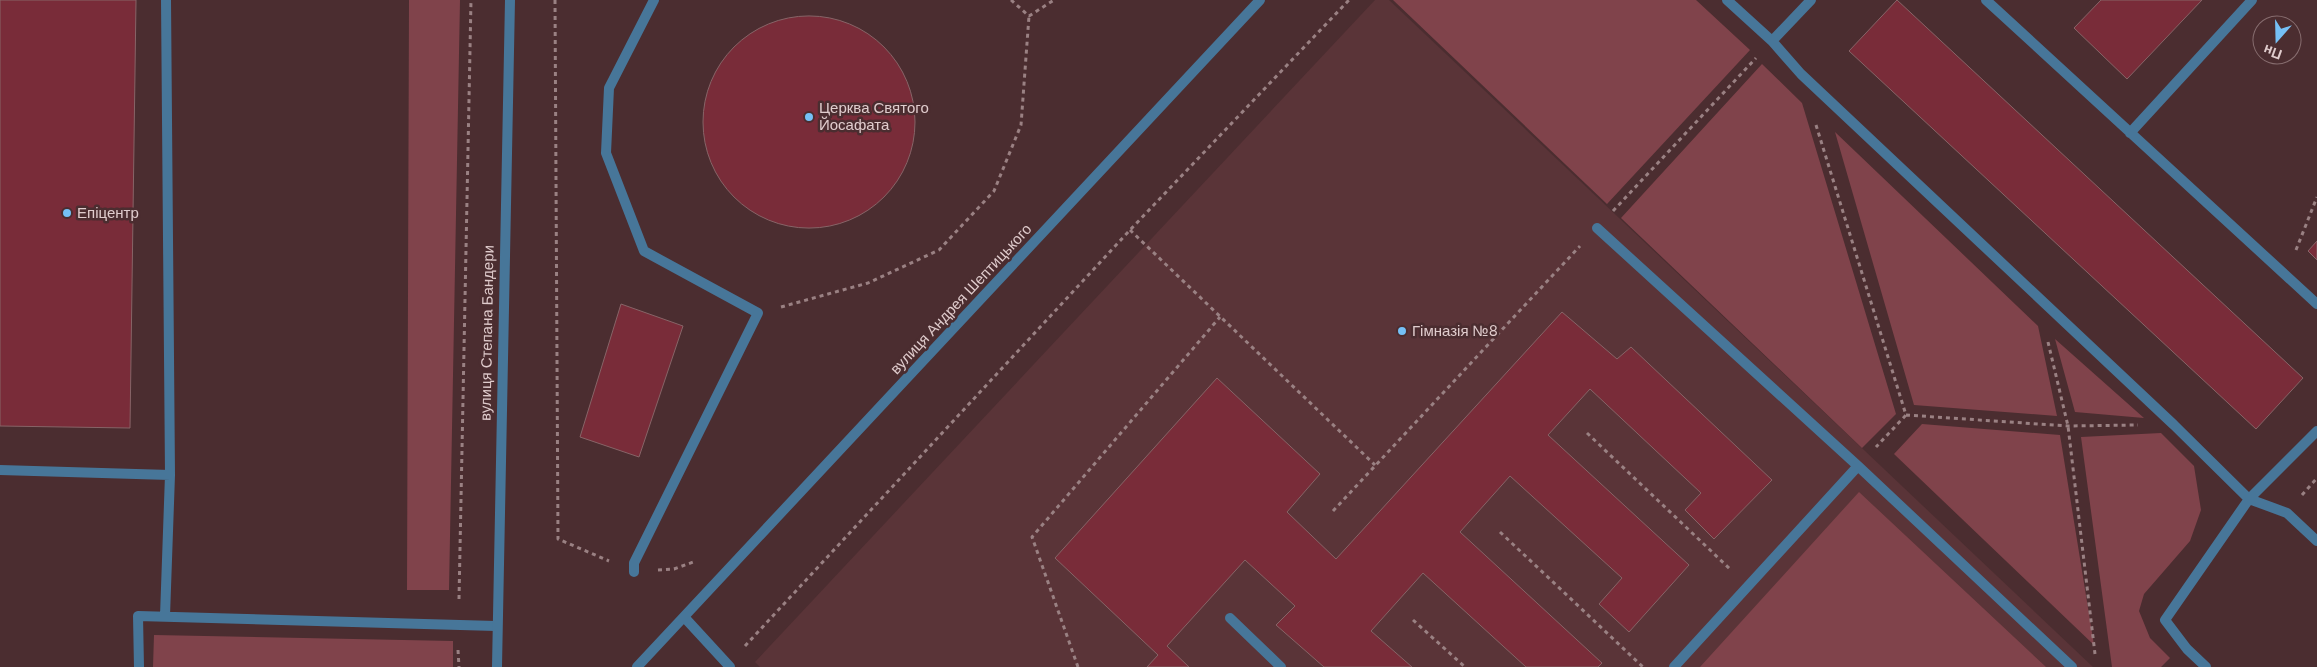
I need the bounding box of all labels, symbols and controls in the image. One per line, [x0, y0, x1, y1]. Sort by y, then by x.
north arrow [2252, 15, 2302, 65]
text: Пн [2261, 41, 2284, 64]
place label: Церква Святого Йосафата [819, 98, 929, 135]
marker: Церква Святого Йосафата [803, 111, 815, 123]
place label: Епіцентр [77, 203, 139, 223]
marker: Епіцентр [61, 207, 73, 219]
street label: вулиця Андрея Шептицького [886, 219, 1036, 379]
street label: вулиця Степана Бандери [475, 245, 499, 421]
place label: Гімназія №8 [1412, 321, 1498, 341]
marker: Гімназія №8 [1396, 325, 1408, 337]

